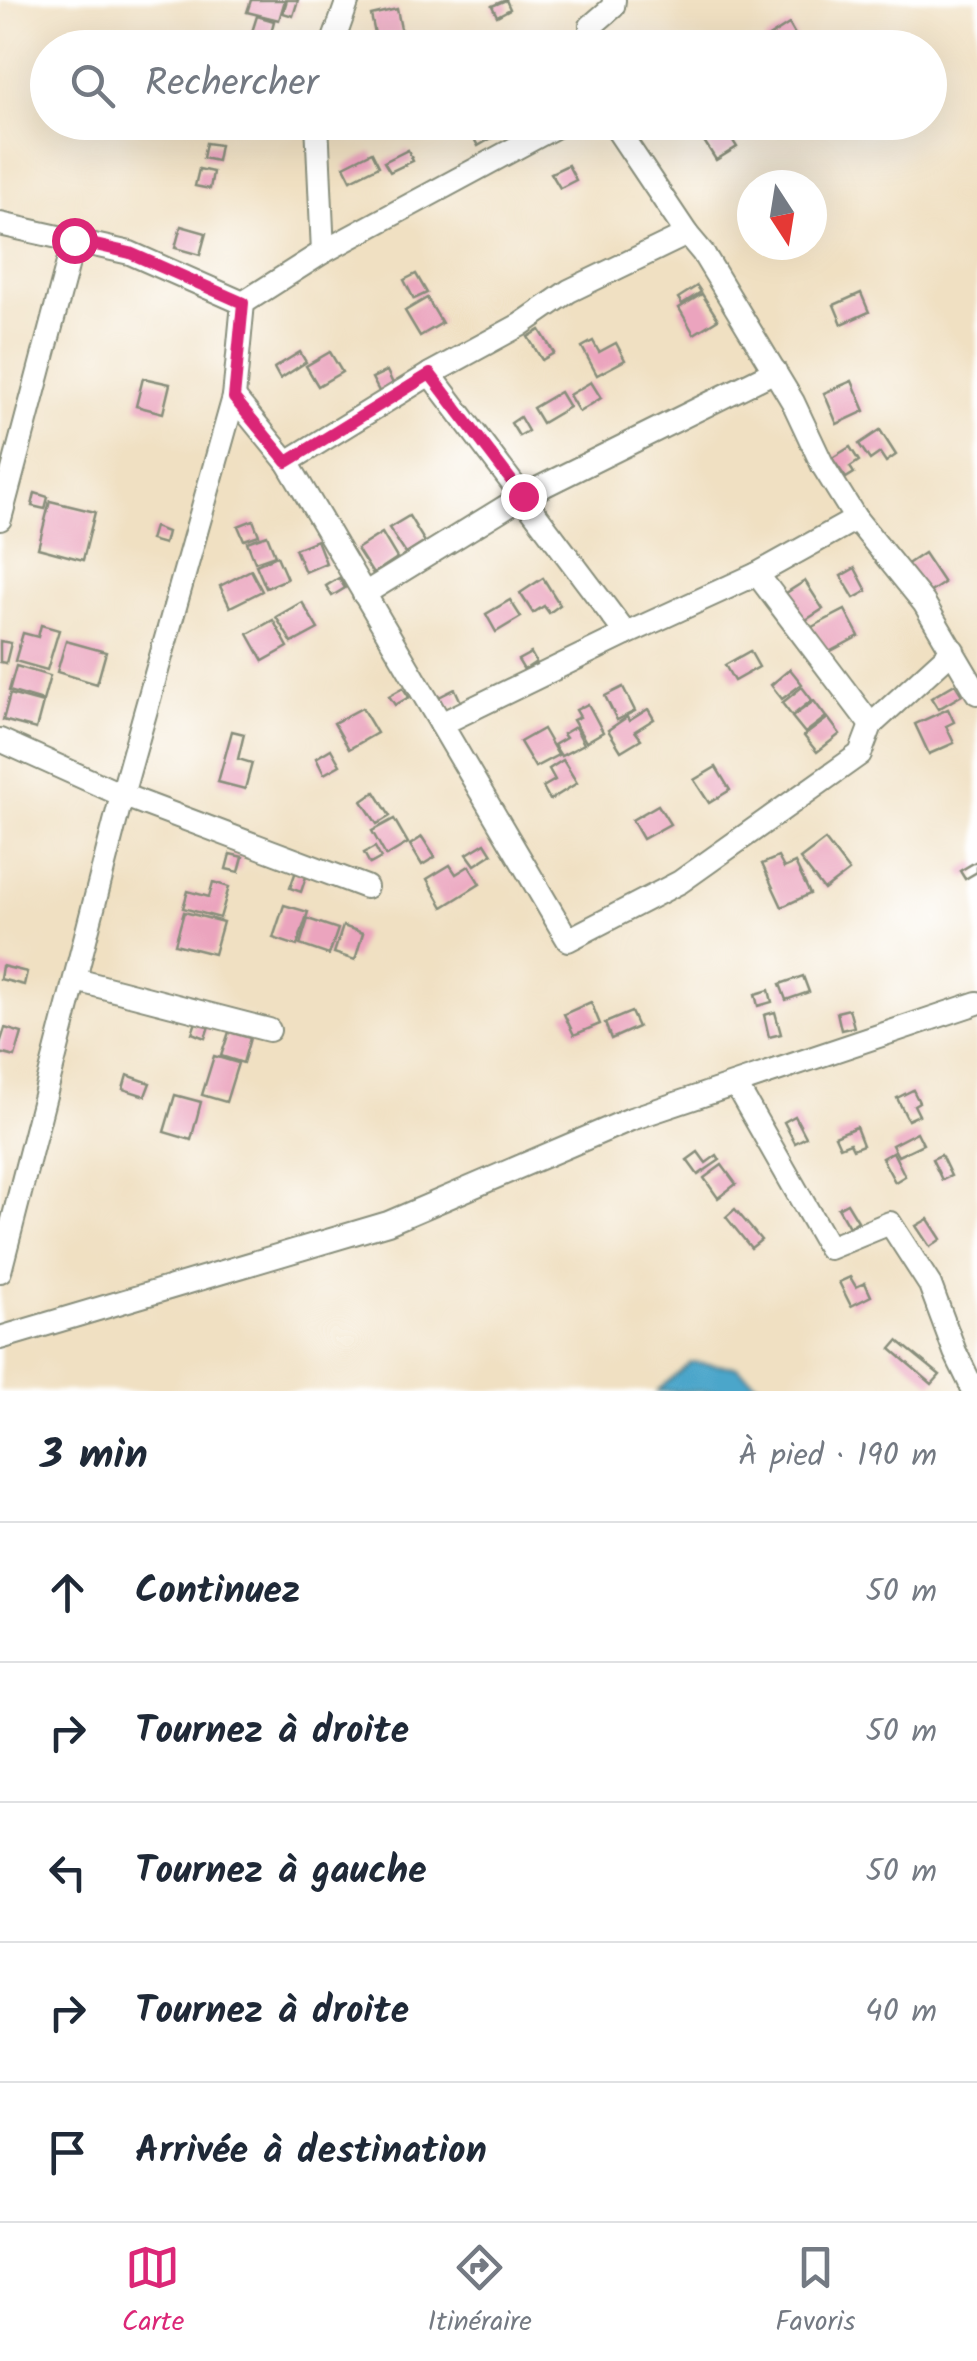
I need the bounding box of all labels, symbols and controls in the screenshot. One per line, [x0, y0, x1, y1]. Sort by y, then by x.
search box [30, 30, 947, 140]
text: Rechercher [145, 55, 318, 115]
icon: search [65, 58, 120, 113]
north arrow [737, 170, 827, 260]
route start [52, 218, 98, 264]
route end [501, 474, 547, 520]
text: 3 min [40, 1423, 148, 1490]
text: À pied · 190 m [738, 1431, 937, 1482]
text: Continuez [135, 1562, 300, 1622]
icon: ahead [40, 1565, 95, 1620]
text: 50 m [866, 1567, 937, 1618]
text: Tournez à droite [135, 1702, 409, 1762]
icon: right [40, 1705, 95, 1760]
text: 50 m [866, 1707, 937, 1758]
text: Tournez à gauche [135, 1842, 427, 1902]
icon: left [40, 1845, 95, 1900]
text: 50 m [866, 1847, 937, 1898]
text: Tournez à droite [135, 1982, 409, 2042]
icon: right [40, 1985, 95, 2040]
text: 40 m [865, 1987, 937, 2038]
text: Arrivée à destination [135, 2122, 487, 2182]
icon: arrive [40, 2125, 95, 2180]
tab: Carte [122, 2240, 184, 2345]
tab: Itinéraire [428, 2240, 532, 2345]
tab: Favoris [775, 2240, 855, 2345]

